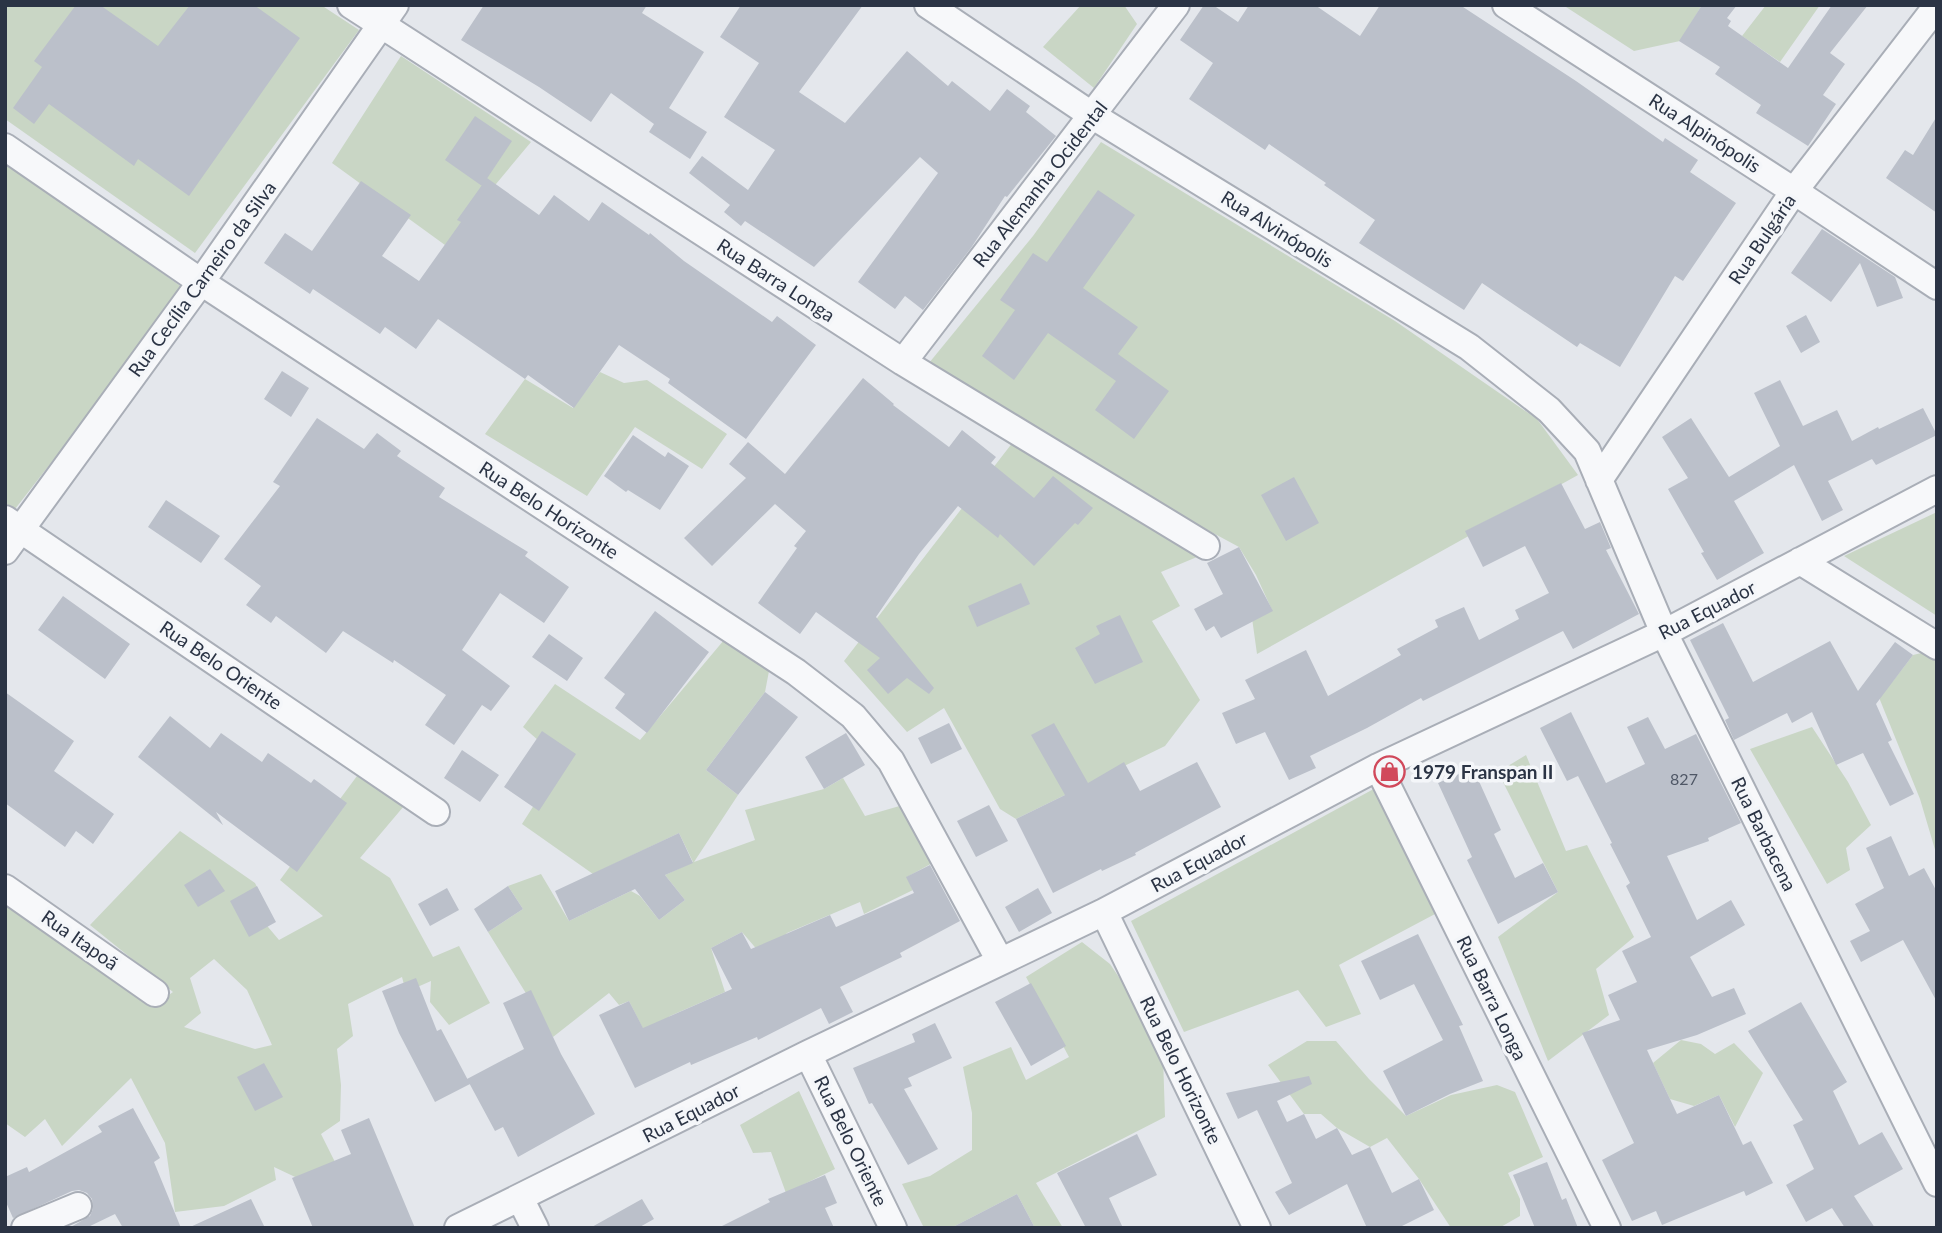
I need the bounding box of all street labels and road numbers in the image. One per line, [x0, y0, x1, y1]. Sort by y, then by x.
street label: Rua Alpinópolis [1645, 88, 1765, 177]
street label: Rua Alemanha Ocidental [968, 96, 1112, 271]
street label: Rua Cecília Carneiro da Silva [123, 177, 280, 381]
street label: Rua Alvinópolis [1217, 185, 1337, 272]
street label: Rua Bulgária [1723, 189, 1800, 288]
street label: Rua Barra Longa [713, 233, 839, 326]
street label: Rua Belo Horizonte [475, 456, 623, 563]
street label: Rua Equador [1654, 575, 1759, 644]
street label: Rua Belo Oriente [156, 615, 287, 714]
street label: Rua Barbacena [1727, 773, 1802, 895]
street label: Rua Equador [1147, 826, 1251, 897]
street label: Rua Itapoã [37, 905, 123, 974]
street label: Rua Barra Longa [1452, 932, 1533, 1064]
street label: Rua Belo Horizonte [1136, 992, 1227, 1147]
street label: Rua Belo Oriente [810, 1072, 893, 1210]
street label: Rua Equador [638, 1078, 743, 1147]

